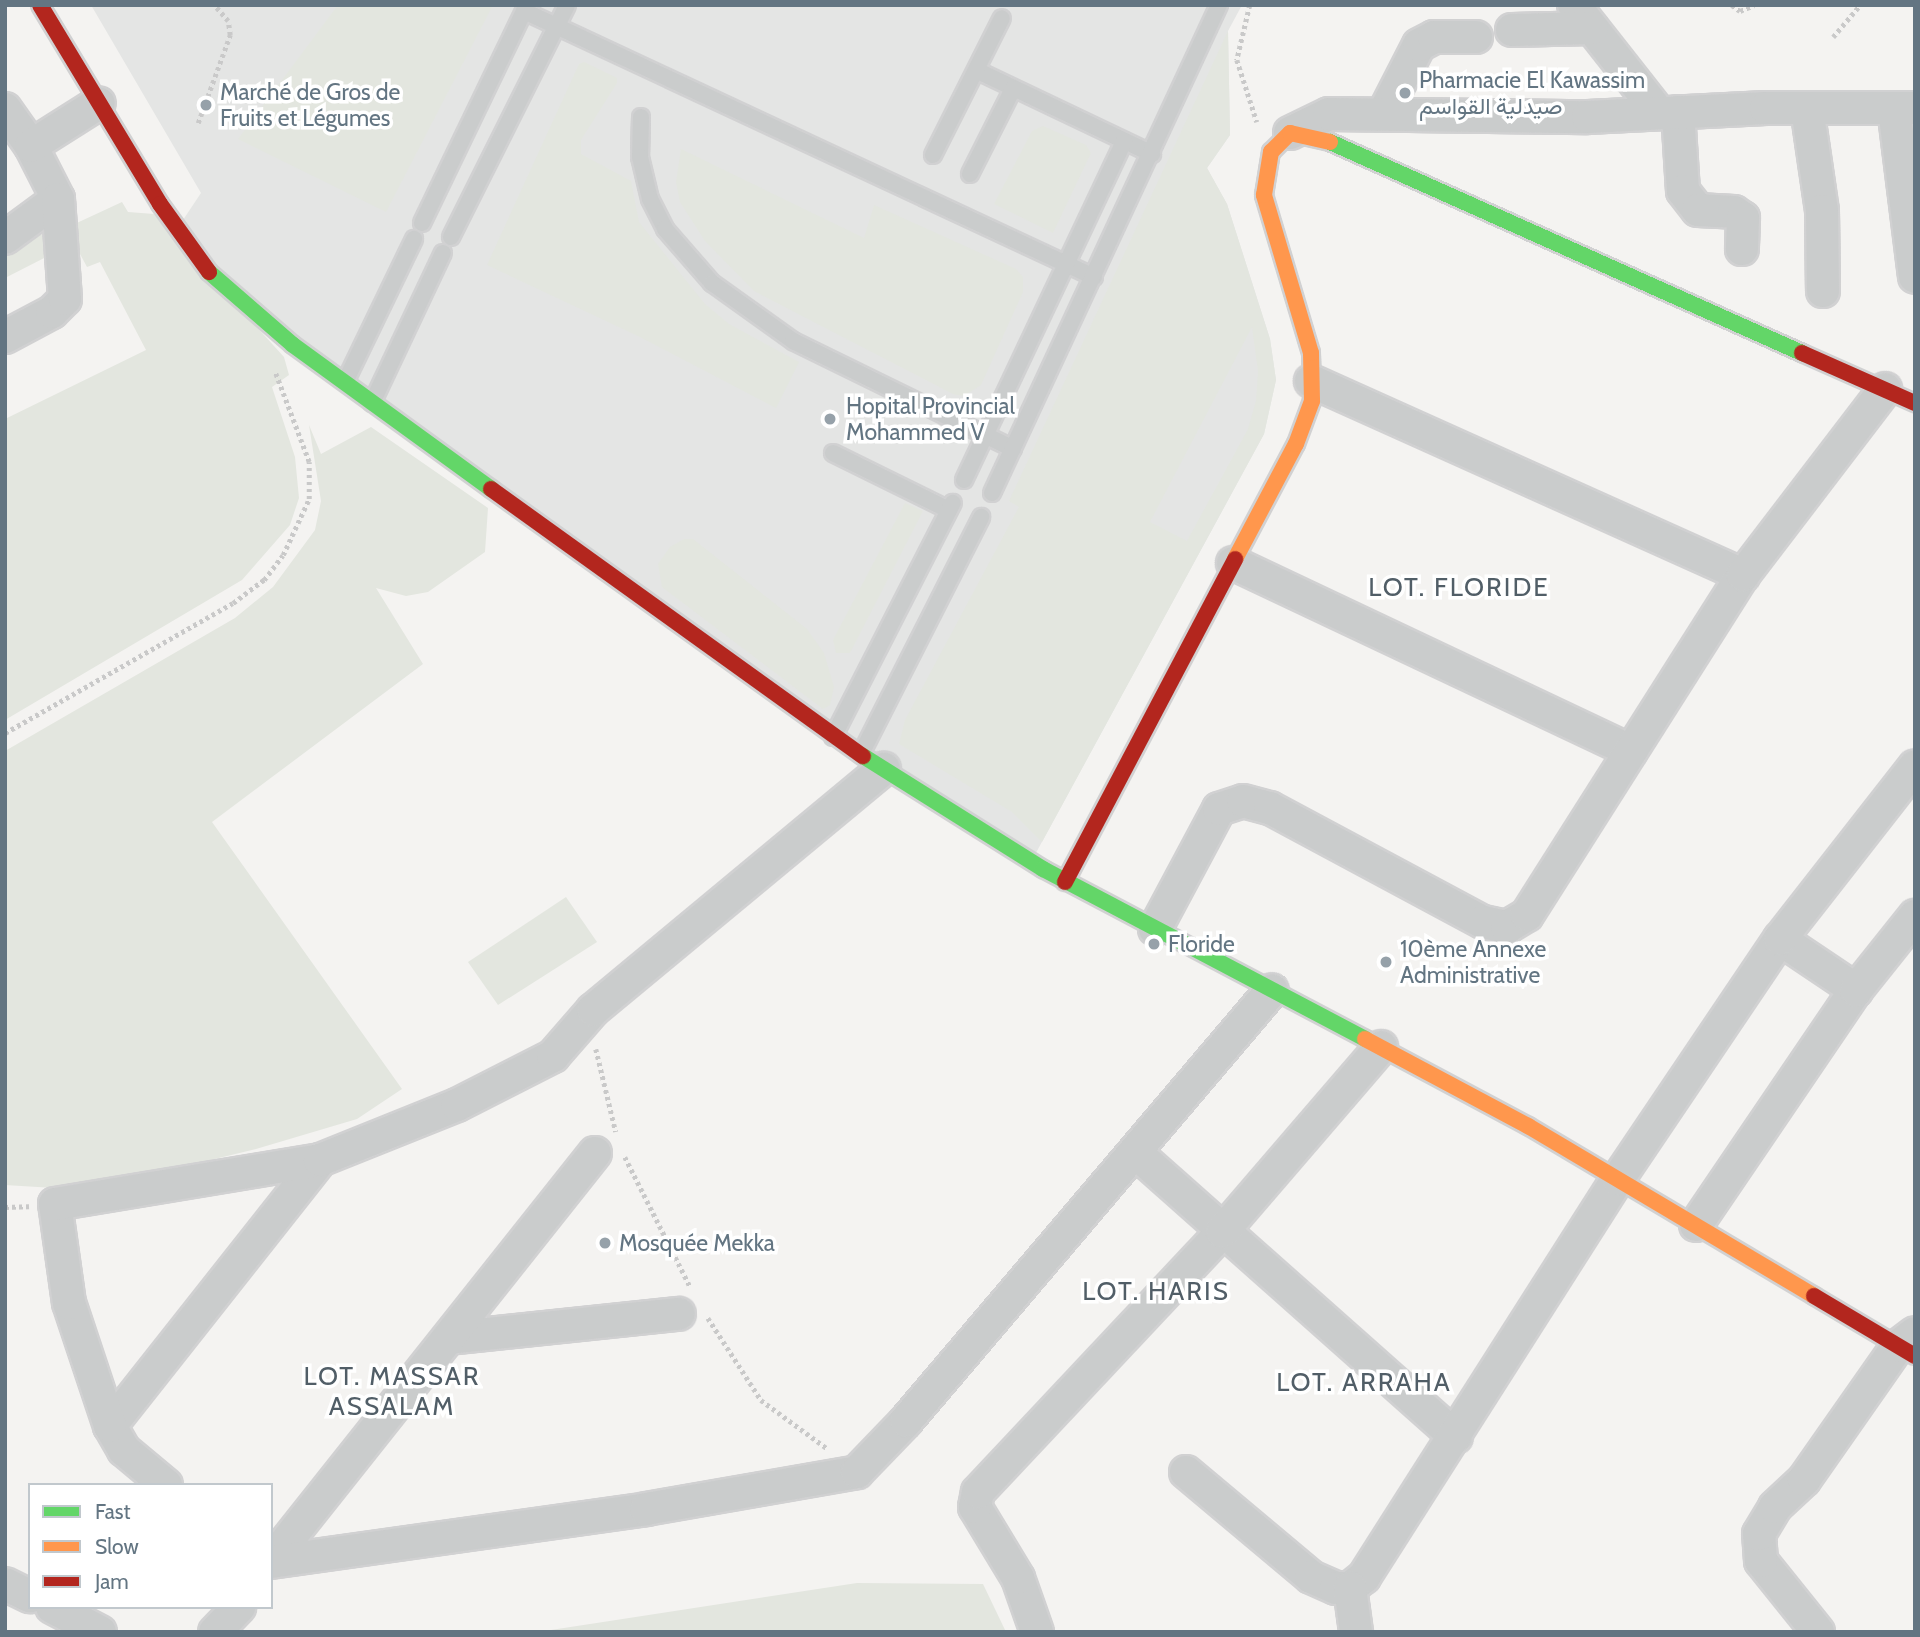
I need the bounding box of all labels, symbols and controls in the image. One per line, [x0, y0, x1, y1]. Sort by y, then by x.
place label: Pharmacie El Kawassim صيدلية القواسم [1419, 66, 1645, 120]
place label: Marché de Gros de Fruits et Légumes [220, 78, 400, 132]
marker: Pharmacie El Kawassim صيدلية القواسم [1397, 85, 1413, 101]
marker: Marché de Gros de Fruits et Légumes [198, 97, 214, 113]
place label: Hopital Provincial Mohammed V [846, 392, 1015, 446]
marker: Hopital Provincial Mohammed V [820, 409, 840, 429]
district label: LOT. FLORIDE [1370, 572, 1548, 604]
place label: Floride [1168, 930, 1235, 958]
place label: 10ème Annexe Administrative [1400, 935, 1546, 989]
marker: Floride [1146, 936, 1162, 952]
marker: 10ème Annexe Administrative [1378, 954, 1394, 970]
place label: Mosquée Mekka [619, 1229, 775, 1257]
marker: Mosquée Mekka [597, 1235, 613, 1251]
district label: LOT. HARIS [1083, 1276, 1229, 1308]
district label: LOT. MASSAR ASSALAM [305, 1361, 479, 1422]
district label: LOT. ARRAHA [1278, 1367, 1450, 1399]
legend [28, 1483, 273, 1609]
text: Fast [95, 1499, 131, 1524]
text: Slow [95, 1534, 139, 1559]
text: Jam [95, 1569, 129, 1594]

